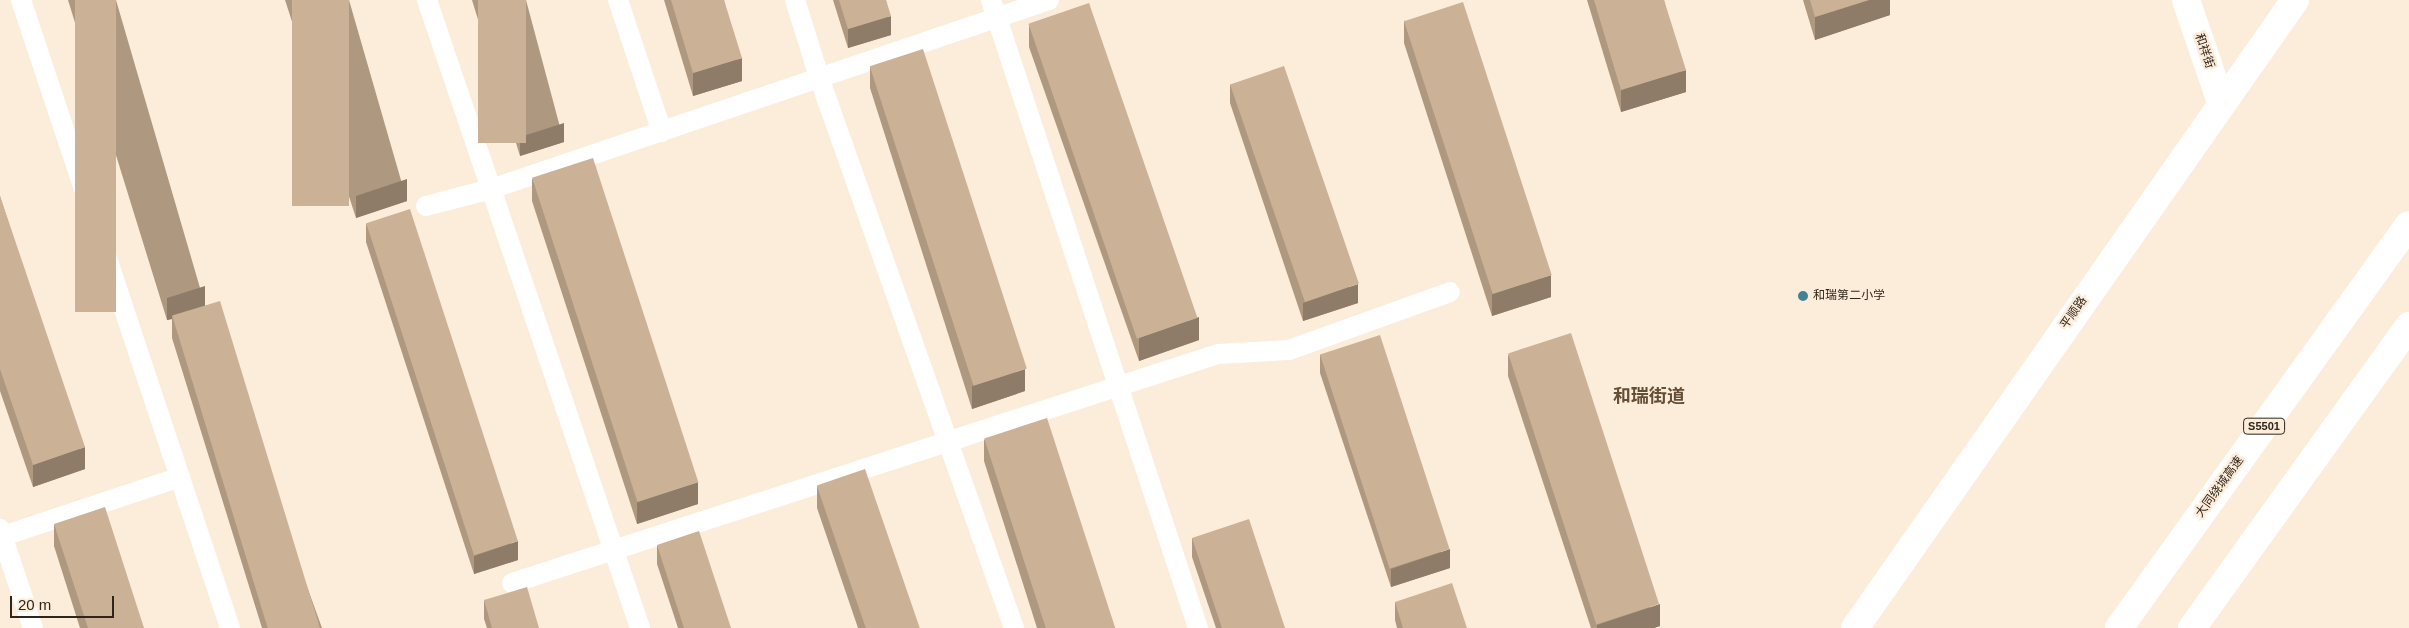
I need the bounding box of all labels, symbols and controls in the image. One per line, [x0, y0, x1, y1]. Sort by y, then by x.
street label: 和祥街 [2191, 32, 2217, 70]
place label: 和瑞第二小学 [1813, 289, 1885, 303]
marker: 和瑞第二小学 [1797, 290, 1809, 302]
street label: 平顺路 [2058, 294, 2090, 332]
district label: 和瑞街道 [1613, 385, 1685, 407]
road number: S5501 [2243, 418, 2285, 434]
street label: 大同绕城高速 [2193, 454, 2247, 520]
scale bar [12, 586, 116, 618]
text: 20 m [18, 596, 51, 613]

